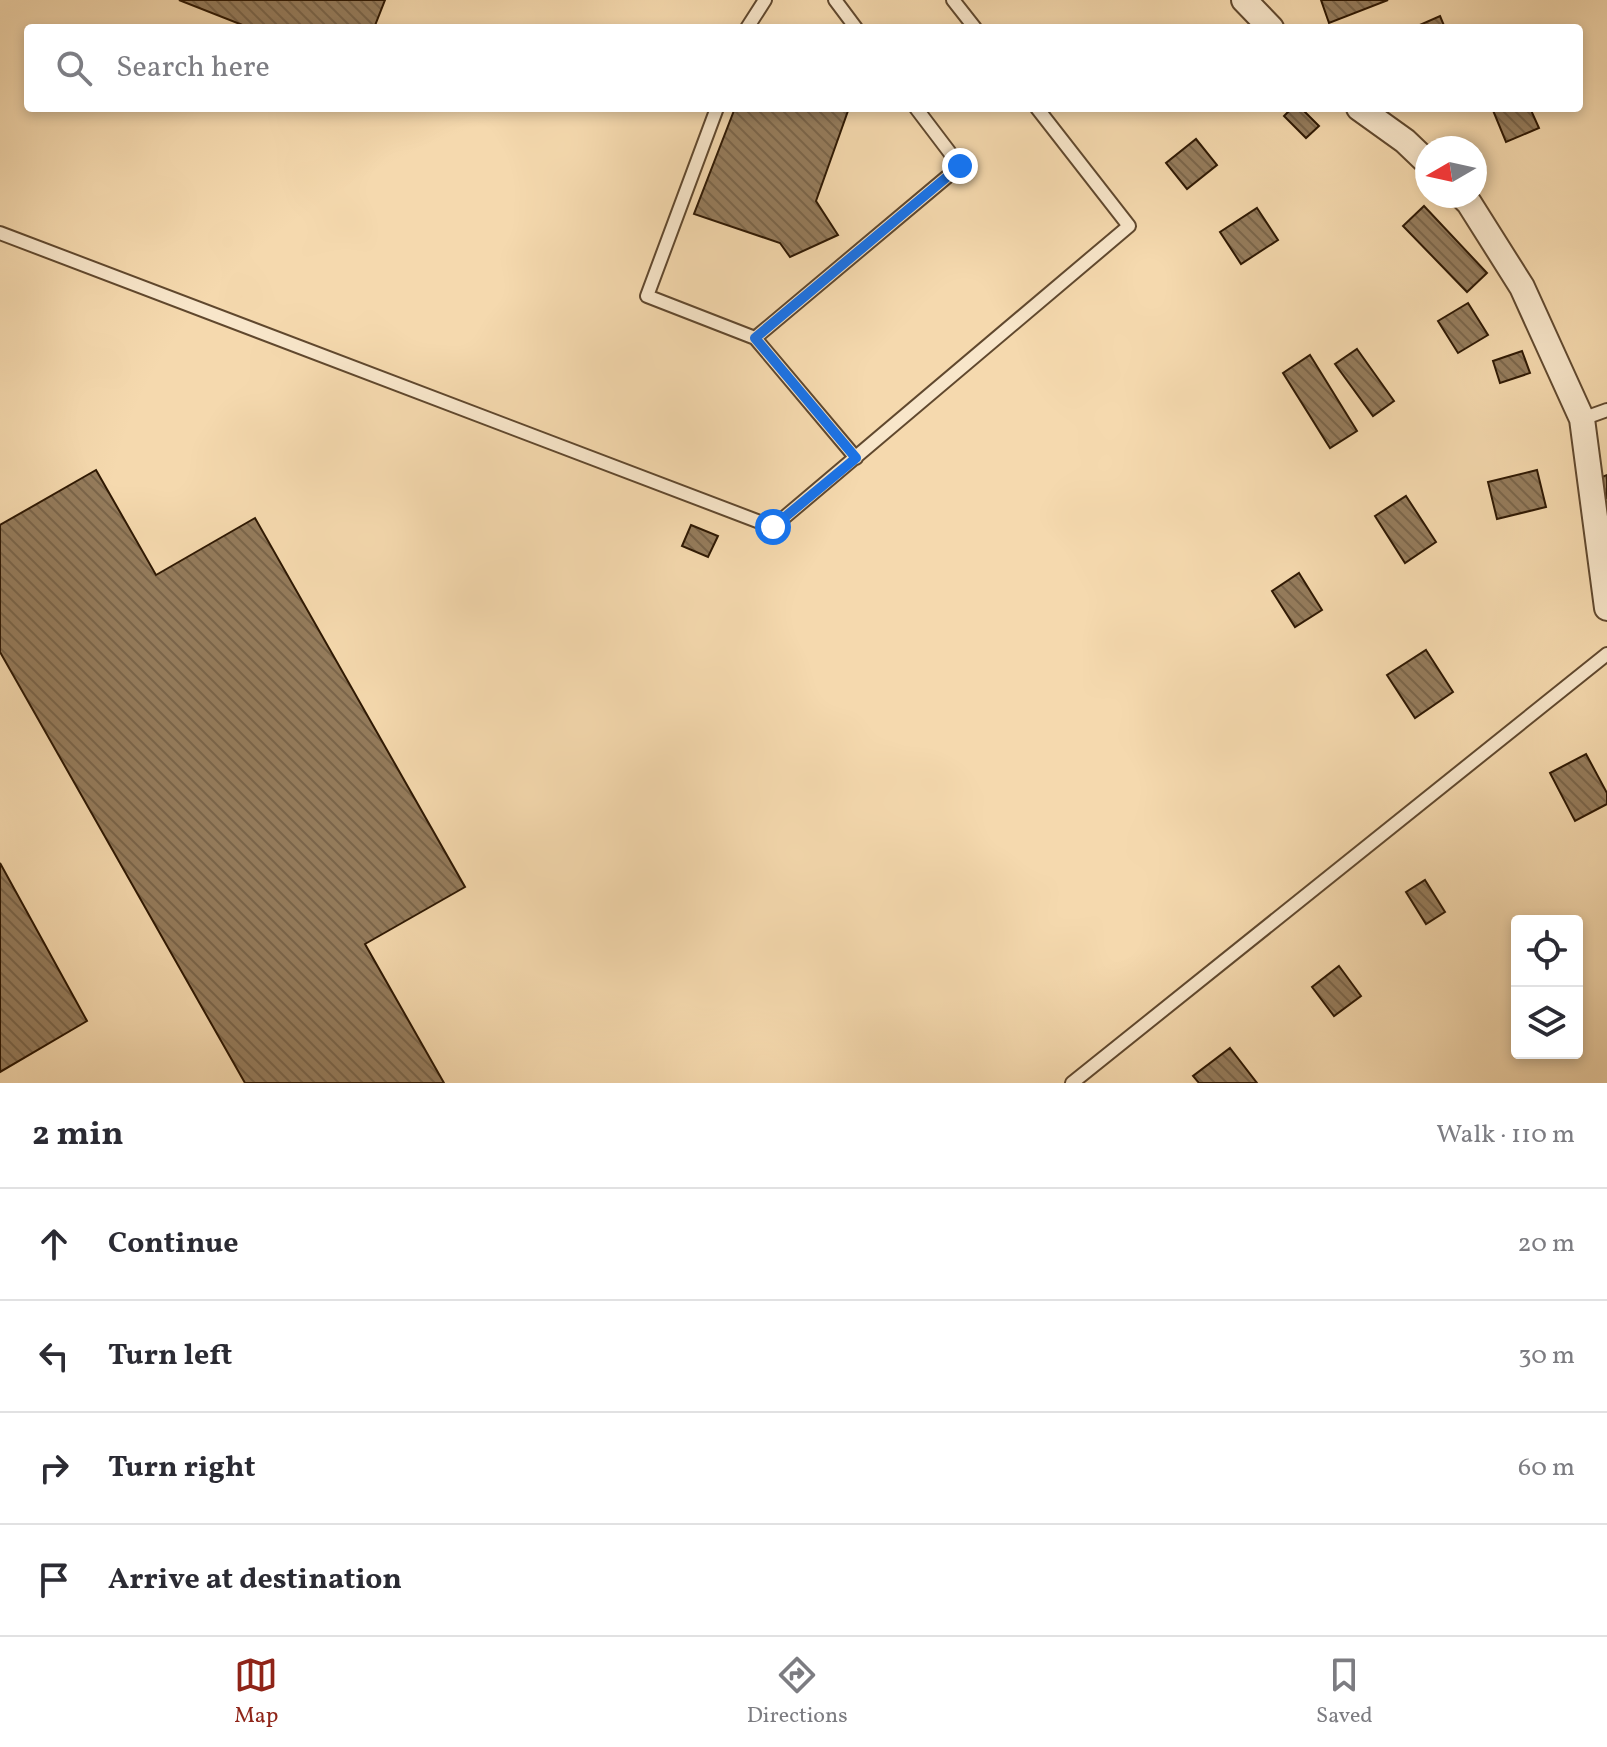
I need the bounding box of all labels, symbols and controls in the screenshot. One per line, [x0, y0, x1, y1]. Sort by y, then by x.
search box [24, 24, 1583, 112]
icon: search [52, 46, 96, 90]
text: Search here [116, 47, 270, 89]
north arrow [1415, 136, 1487, 208]
route end [942, 148, 978, 184]
route start [755, 509, 791, 545]
map controls [1511, 915, 1583, 1059]
button: locate [1511, 915, 1583, 987]
button: layers [1511, 987, 1583, 1059]
text: 2 min [32, 1112, 124, 1159]
text: Walk · 110 m [1436, 1117, 1575, 1153]
icon: ahead [32, 1222, 76, 1266]
text: Continue [108, 1223, 239, 1265]
text: 20 m [1517, 1226, 1575, 1262]
icon: left [32, 1334, 76, 1378]
text: Turn left [108, 1335, 232, 1377]
text: 30 m [1518, 1338, 1575, 1374]
icon: right [32, 1446, 76, 1490]
text: Turn right [108, 1447, 256, 1489]
text: 60 m [1518, 1450, 1575, 1486]
icon: arrive [32, 1558, 76, 1602]
text: Arrive at destination [108, 1559, 402, 1601]
tab: Map [234, 1653, 278, 1732]
tab: Directions [747, 1653, 848, 1732]
tab: Saved [1316, 1653, 1373, 1732]

